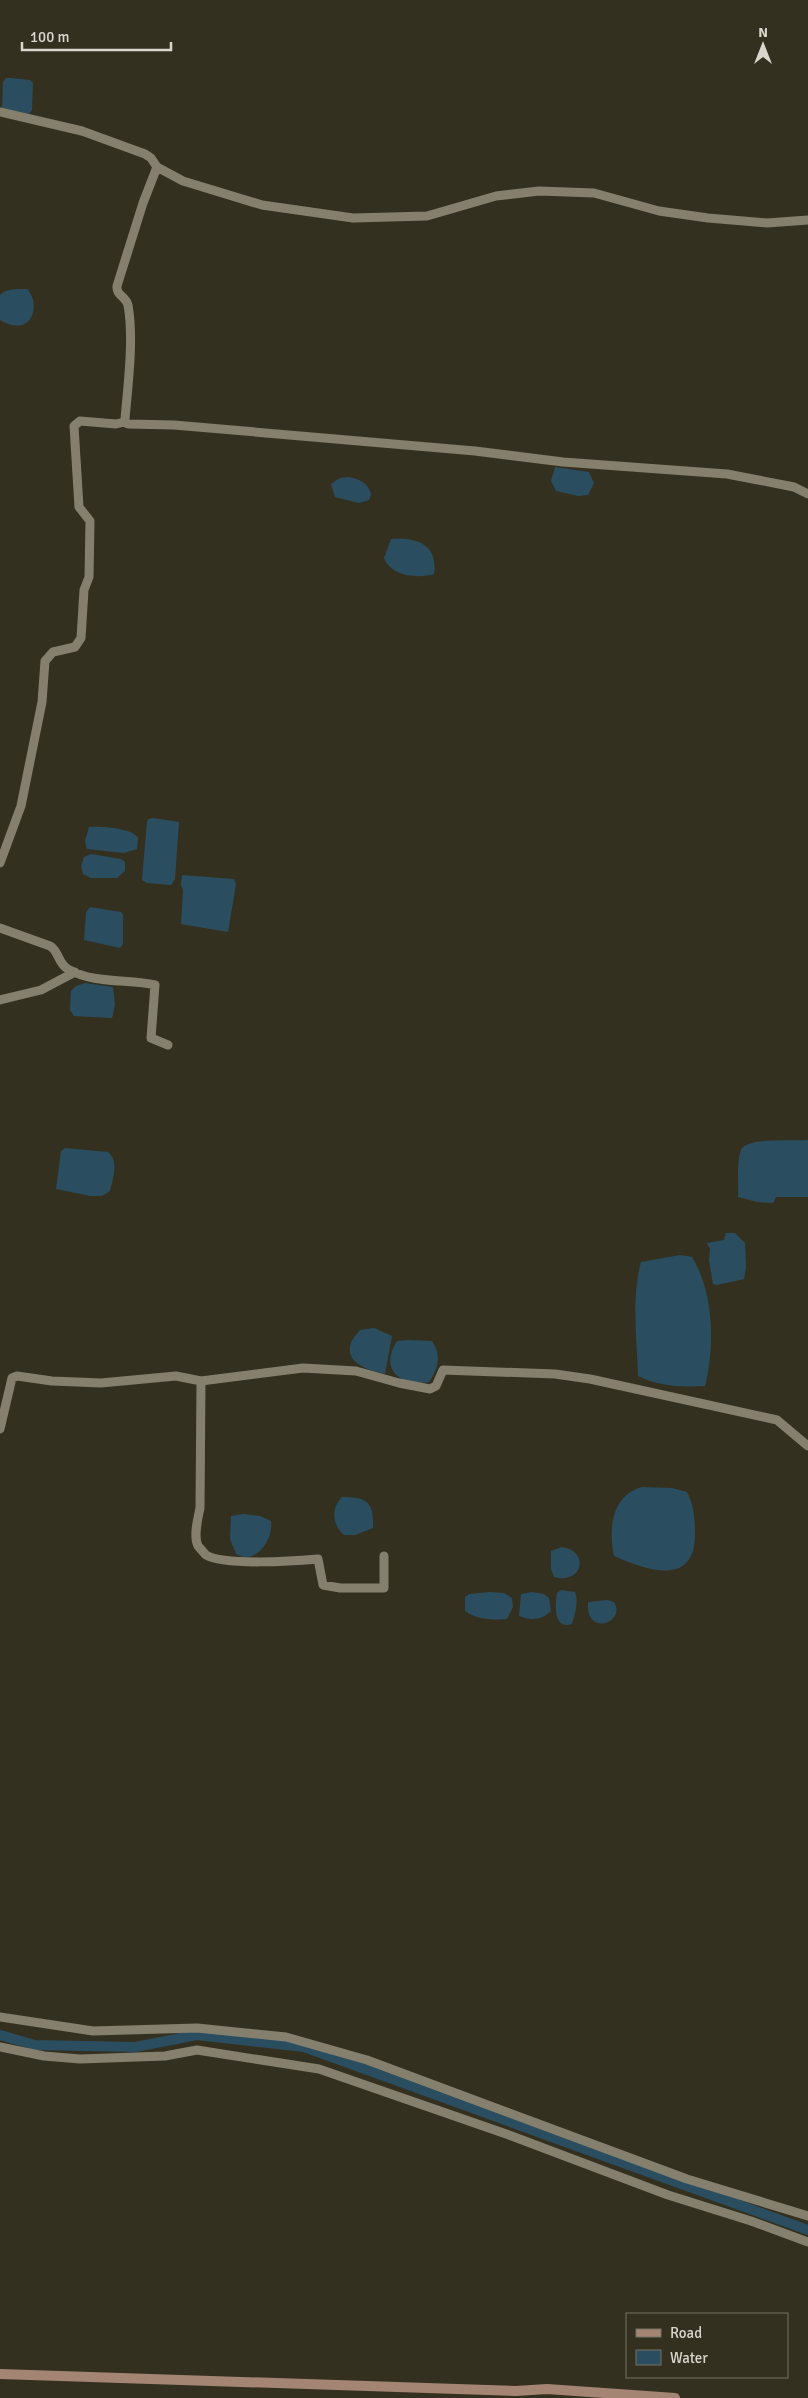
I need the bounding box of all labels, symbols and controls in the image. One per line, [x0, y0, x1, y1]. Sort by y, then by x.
scale bar [22, 20, 171, 52]
north arrow [738, 20, 788, 70]
text: N [758, 24, 768, 41]
text: 100 m [30, 28, 70, 46]
legend [626, 2313, 788, 2378]
text: Road [670, 2324, 702, 2342]
text: Water [670, 2349, 708, 2367]

